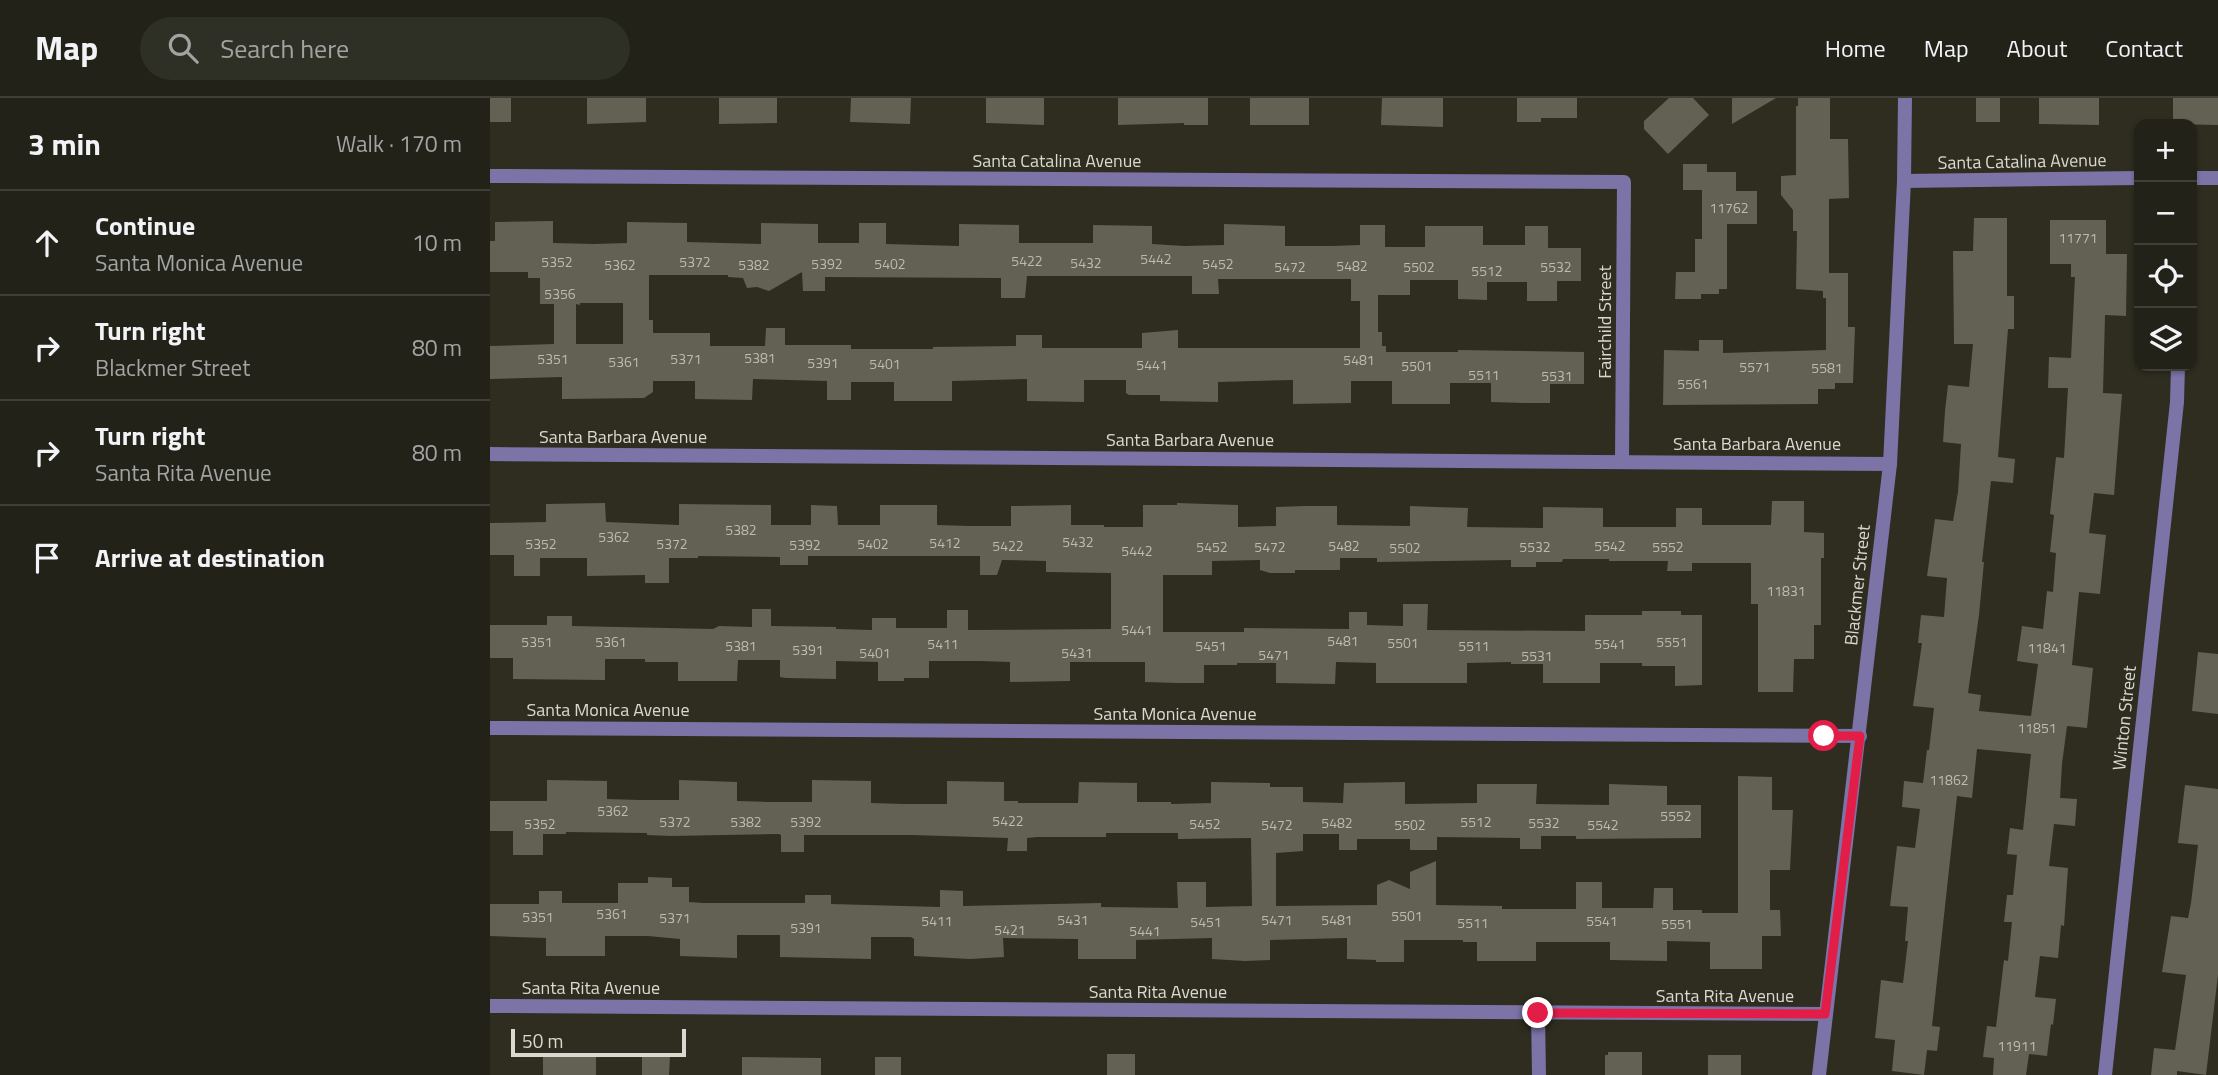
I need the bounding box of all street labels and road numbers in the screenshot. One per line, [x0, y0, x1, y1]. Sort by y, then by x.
street label: Santa Catalina Avenue [1937, 146, 2107, 176]
street label: Santa Catalina Avenue [973, 147, 1141, 174]
street label: Fairchild Street [1591, 265, 1618, 379]
street label: Santa Barbara Avenue [539, 423, 707, 450]
street label: Santa Barbara Avenue [1106, 426, 1274, 453]
street label: Santa Barbara Avenue [1673, 430, 1841, 457]
street label: Blackmer Street [1837, 523, 1877, 647]
street label: Winton Street [2105, 664, 2143, 772]
street label: Santa Monica Avenue [527, 696, 689, 723]
street label: Santa Monica Avenue [1094, 700, 1256, 727]
street label: Santa Rita Avenue [522, 974, 660, 1001]
street label: Santa Rita Avenue [1089, 978, 1227, 1005]
street label: Santa Rita Avenue [1656, 982, 1794, 1009]

